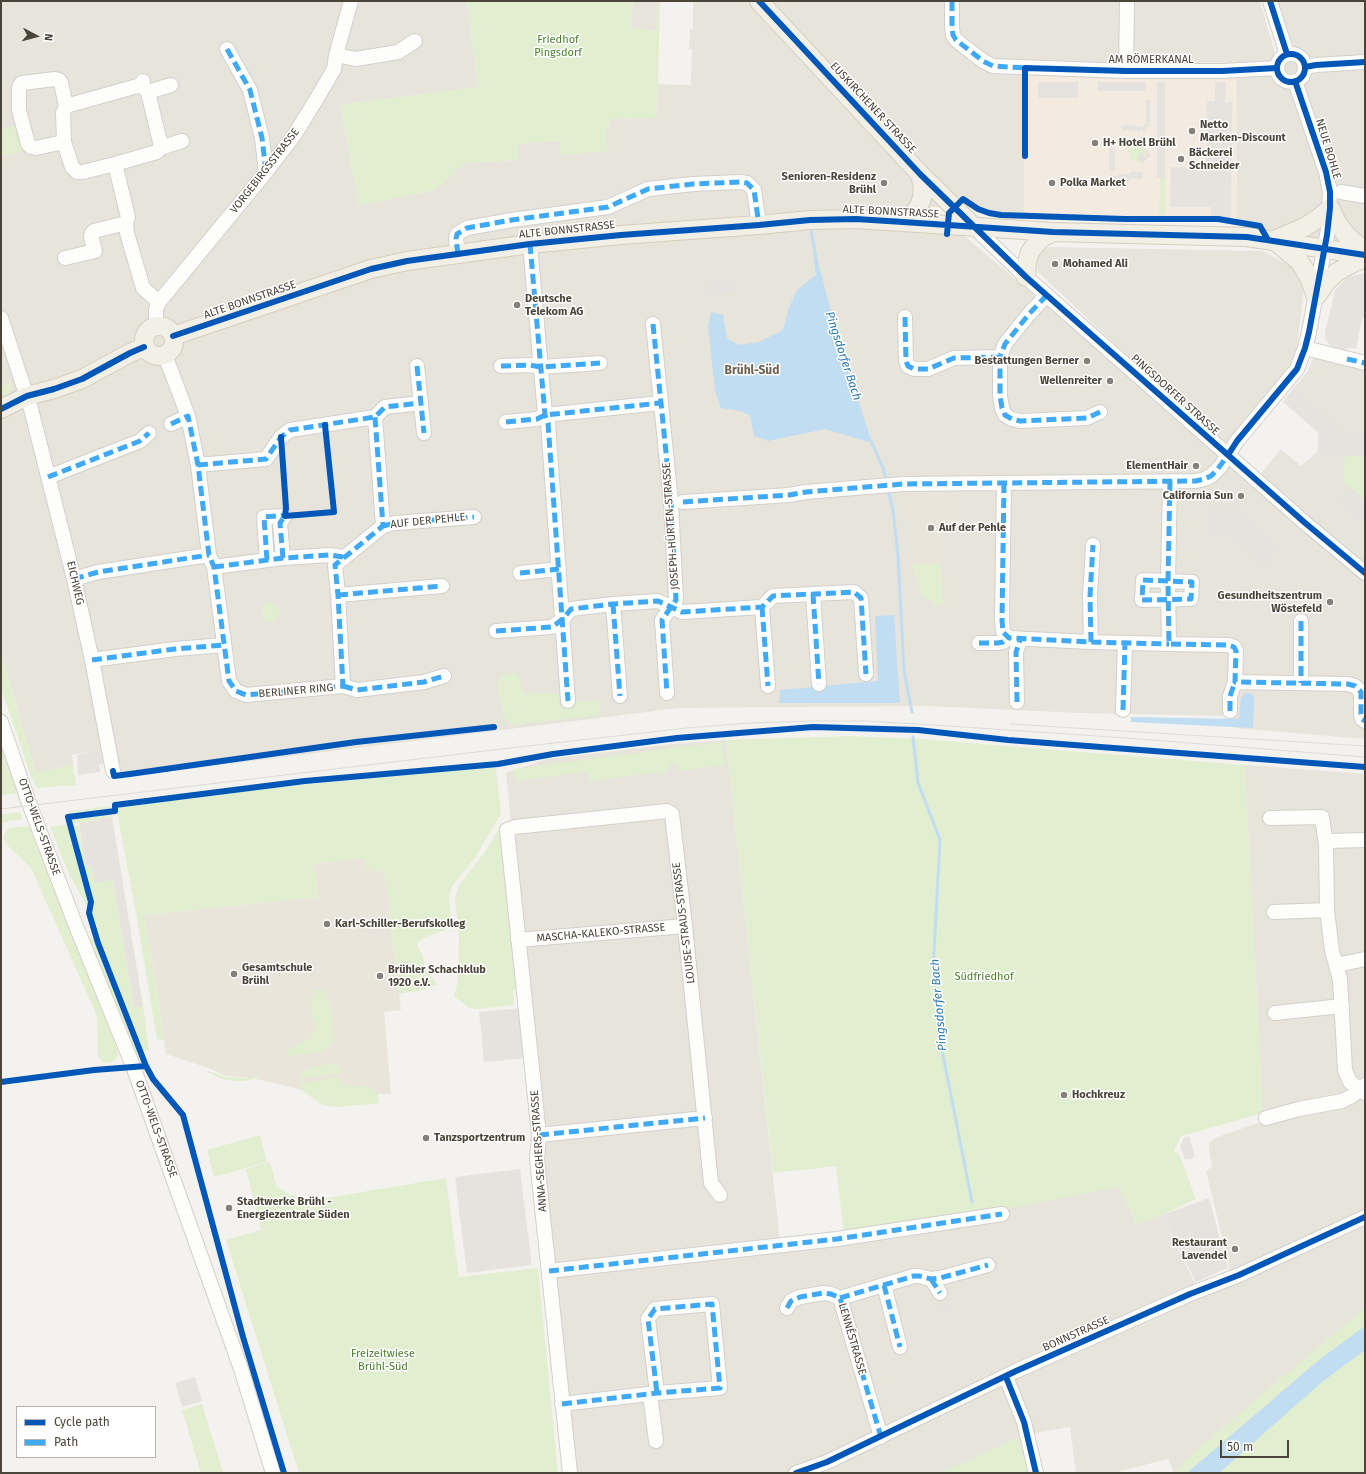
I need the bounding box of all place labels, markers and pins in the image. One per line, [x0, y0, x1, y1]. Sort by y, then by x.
place label: Netto Marken-Discount [1200, 118, 1286, 144]
marker: Netto Marken-Discount [1187, 126, 1197, 136]
place label: H+ Hotel Brühl [1103, 136, 1176, 150]
marker: H+ Hotel Brühl [1090, 138, 1100, 148]
place label: Bäckerei Schneider [1189, 146, 1240, 172]
marker: Bäckerei Schneider [1176, 154, 1186, 164]
place label: Senioren-Residenz Brühl [782, 170, 876, 196]
place label: Polka Market [1060, 176, 1126, 190]
marker: Senioren-Residenz Brühl [879, 178, 889, 188]
marker: Polka Market [1047, 178, 1057, 188]
place label: Mohamed Ali [1063, 257, 1128, 271]
marker: Mohamed Ali [1050, 259, 1060, 269]
place label: Deutsche Telekom AG [525, 292, 583, 318]
marker: Deutsche Telekom AG [512, 300, 522, 310]
place label: Bestattungen Berner [975, 354, 1079, 368]
marker: Bestattungen Berner [1082, 356, 1092, 366]
place label: Wellenreiter [1040, 374, 1102, 388]
marker: Wellenreiter [1105, 376, 1115, 386]
place label: ElementHair [1126, 459, 1188, 473]
marker: ElementHair [1191, 461, 1201, 471]
place label: California Sun [1163, 489, 1233, 503]
marker: California Sun [1236, 491, 1246, 501]
place label: Auf der Pehle [939, 521, 1006, 535]
marker: Auf der Pehle [926, 523, 936, 533]
place label: Gesundheitszentrum Wöstefeld [1218, 589, 1322, 615]
marker: Gesundheitszentrum Wöstefeld [1325, 597, 1335, 607]
place label: Karl-Schiller-Berufskolleg [335, 917, 465, 931]
marker: Karl-Schiller-Berufskolleg [322, 919, 332, 929]
place label: Gesamtschule Brühl [242, 961, 312, 987]
place label: Brühler Schachklub 1920 e.V. [388, 963, 486, 989]
marker: Gesamtschule Brühl [229, 969, 239, 979]
marker: Brühler Schachklub 1920 e.V. [375, 971, 385, 981]
place label: Hochkreuz [1072, 1088, 1125, 1102]
marker: Hochkreuz [1059, 1090, 1069, 1100]
place label: Tanzsportzentrum [434, 1131, 525, 1145]
marker: Tanzsportzentrum [421, 1133, 431, 1143]
place label: Stadtwerke Brühl - Energiezentrale Süden [237, 1195, 350, 1221]
marker: Stadtwerke Brühl - Energiezentrale Süden [224, 1203, 234, 1213]
place label: Restaurant Lavendel [1172, 1236, 1227, 1262]
marker: Restaurant Lavendel [1230, 1244, 1240, 1254]

